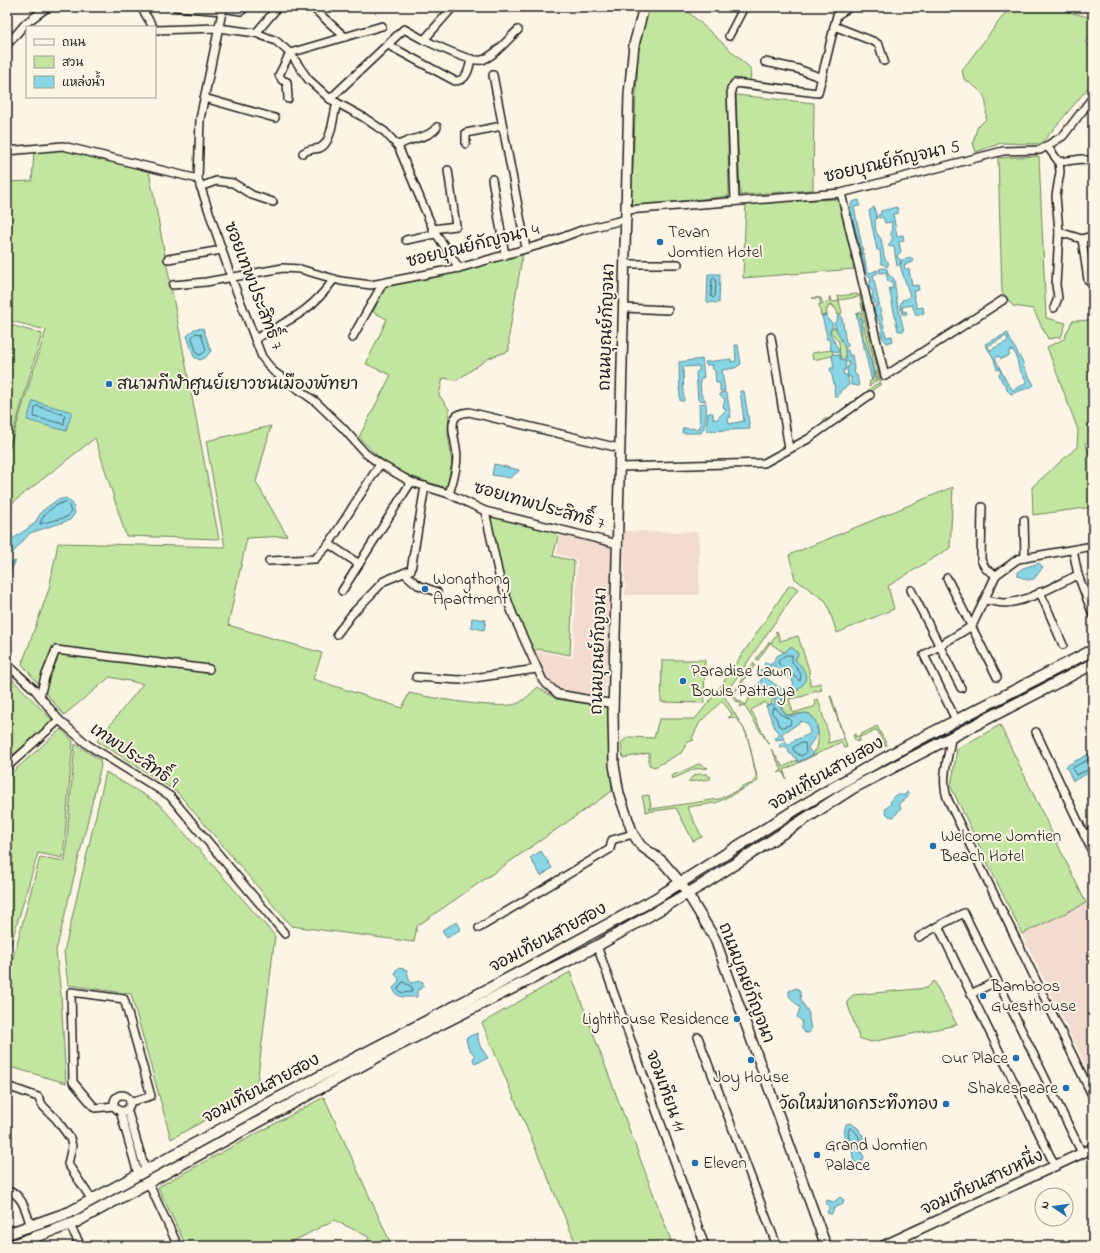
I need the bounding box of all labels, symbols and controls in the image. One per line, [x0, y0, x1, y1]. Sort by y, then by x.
legend [26, 26, 156, 98]
text: ถนน [62, 34, 86, 52]
text: สวน [62, 54, 83, 72]
text: แหล่งน้ำ [62, 71, 105, 92]
street label: ซอยบุณย์กัญจนา 5 [822, 134, 963, 190]
street label: ซอยเทพประสิทธิ์ 7 [217, 217, 293, 354]
street label: ซอยบุณย์กัญจนา 4 [404, 217, 542, 275]
place label: Tevan Jomtien Hotel [668, 220, 762, 265]
marker: Tevan Jomtien Hotel [655, 237, 665, 247]
street label: ถนนบุณย์กัญจนา [592, 263, 622, 391]
place label: สนามกีฬาศูนย์เยาวชนเมืองพัทยา [117, 372, 358, 397]
marker: สนามกีฬาศูนย์เยาวชนเมืองพัทยา [104, 379, 114, 389]
street label: ซอยเทพประสิทธิ์ 7 [470, 471, 609, 537]
place label: Wongthong Apartment [433, 567, 510, 612]
marker: Wongthong Apartment [420, 584, 430, 594]
street label: ถนนบุณย์กัญจนา [584, 587, 614, 715]
place label: Paradise Lawn Bowls Pattaya [690, 659, 795, 705]
marker: Paradise Lawn Bowls Pattaya [678, 676, 688, 686]
street label: เทพประสิทธิ์ 9 [85, 714, 186, 795]
street label: จอมเทียนสายสอง [763, 731, 889, 817]
place label: Welcome Jomtien Beach Hotel [940, 824, 1061, 869]
marker: Welcome Jomtien Beach Hotel [928, 841, 938, 851]
street label: จอมเทียนสายสอง [485, 896, 611, 980]
street label: ถนนบุณย์กัญจนา [711, 919, 781, 1047]
place label: Bamboos Guesthouse [990, 974, 1077, 1019]
marker: Bamboos Guesthouse [978, 991, 988, 1001]
place label: Lighthouse Residence [582, 1007, 729, 1034]
marker: Lighthouse Residence [732, 1014, 742, 1024]
street label: จอมเทียน 11 [639, 1046, 692, 1136]
place label: Our Place [942, 1046, 1008, 1071]
street label: จอมเทียนสายสอง [198, 1047, 324, 1131]
marker: Our Place [1011, 1053, 1021, 1063]
marker: Joy House [746, 1055, 756, 1065]
place label: Joy House [713, 1065, 789, 1091]
place label: Shakespeare [967, 1076, 1058, 1101]
marker: Shakespeare [1061, 1083, 1071, 1093]
place label: วัดใหม่หาดกระทึงทอง [779, 1092, 938, 1117]
marker: วัดใหม่หาดกระทึงทอง [941, 1099, 951, 1109]
place label: Grand Jomtien Palace [825, 1133, 927, 1178]
street label: จอมเทียนสายหนึ่ง [915, 1141, 1047, 1222]
marker: Grand Jomtien Palace [812, 1150, 822, 1160]
place label: Eleven [703, 1151, 747, 1176]
marker: Eleven [690, 1158, 700, 1168]
north arrow [1034, 1187, 1074, 1227]
text: N [1037, 1200, 1054, 1210]

